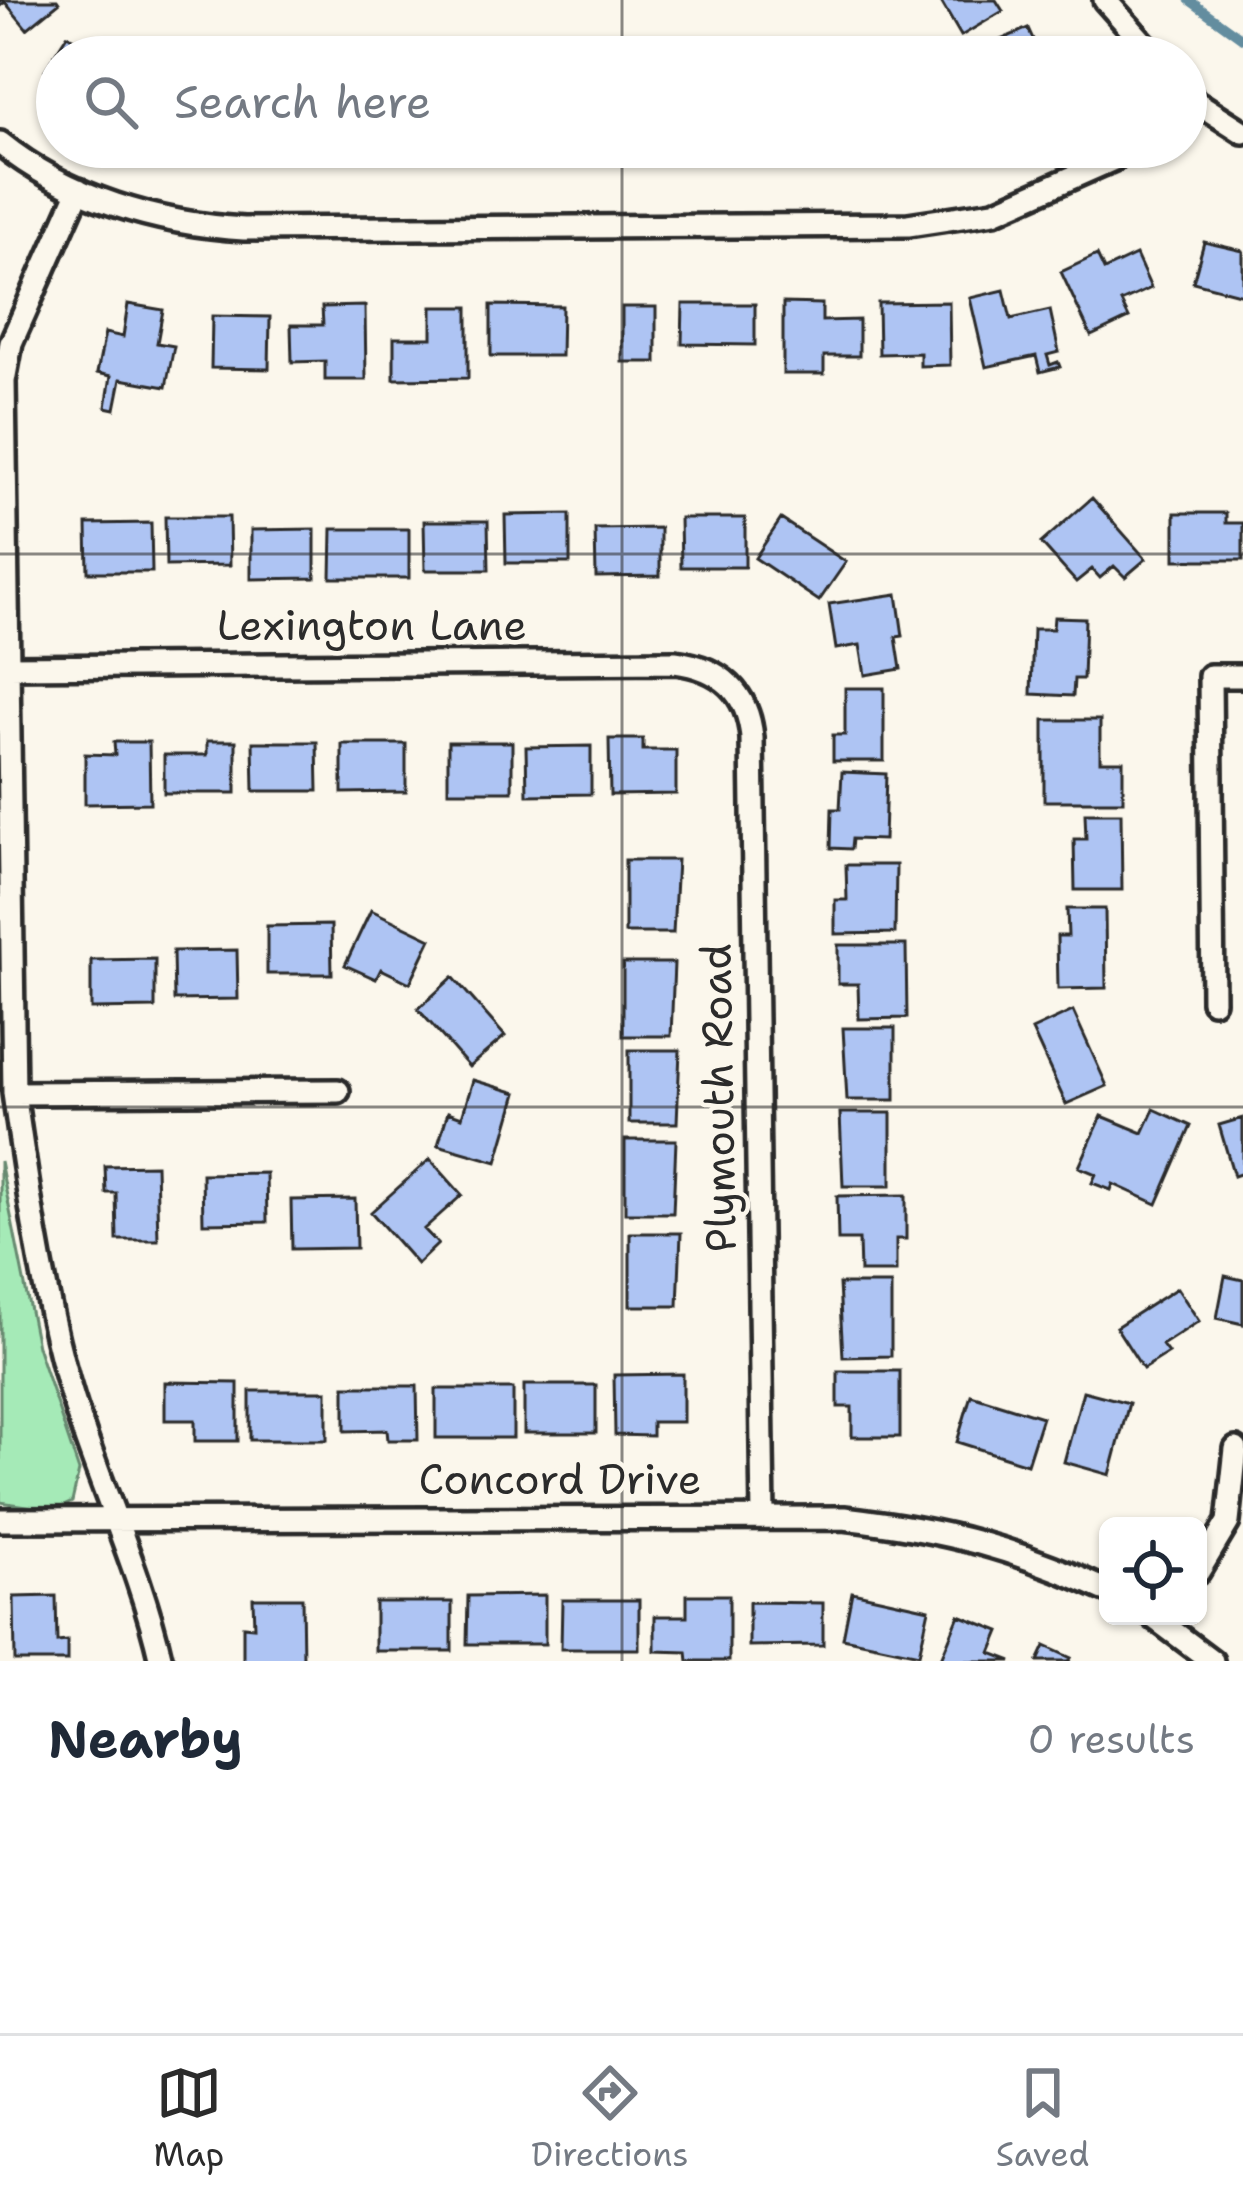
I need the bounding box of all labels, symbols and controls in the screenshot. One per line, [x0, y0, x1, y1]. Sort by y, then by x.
search box [36, 36, 1207, 168]
icon: search [78, 69, 144, 135]
text: Search here [174, 72, 431, 132]
street label: Lexington Lane [217, 597, 527, 653]
street label: Plymouth Road [687, 943, 749, 1253]
street label: Concord Drive [418, 1451, 702, 1507]
map controls [1099, 1517, 1207, 1625]
button: locate [1099, 1517, 1207, 1625]
text: Nearby [48, 1705, 243, 1773]
text: 0 results [1028, 1713, 1195, 1765]
tab: Map [154, 2060, 224, 2177]
tab: Directions [531, 2060, 689, 2177]
tab: Saved [996, 2060, 1089, 2177]

